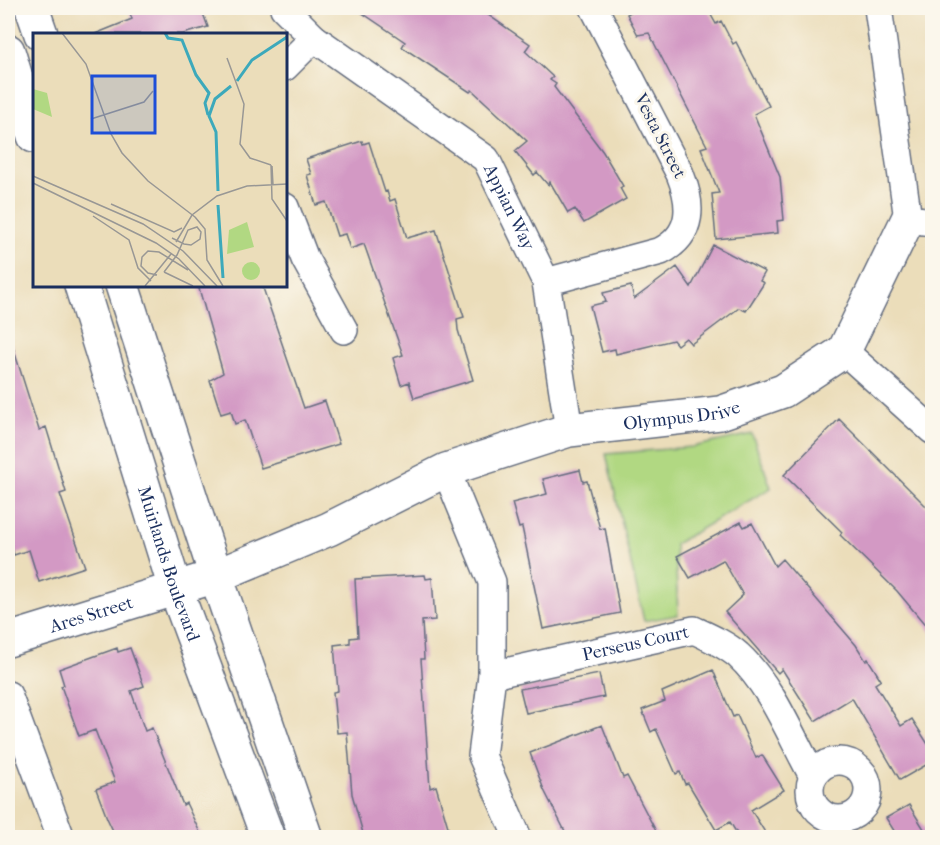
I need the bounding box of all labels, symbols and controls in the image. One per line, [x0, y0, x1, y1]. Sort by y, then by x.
inset map [33, 33, 286, 286]
street label: Vesta Street [629, 89, 691, 182]
street label: Appian Way [479, 160, 540, 255]
street label: Olympus Drive [622, 396, 743, 434]
street label: Muirlands Boulevard [133, 483, 204, 644]
street label: Ares Street [46, 592, 136, 637]
street label: Perseus Court [580, 621, 691, 665]

